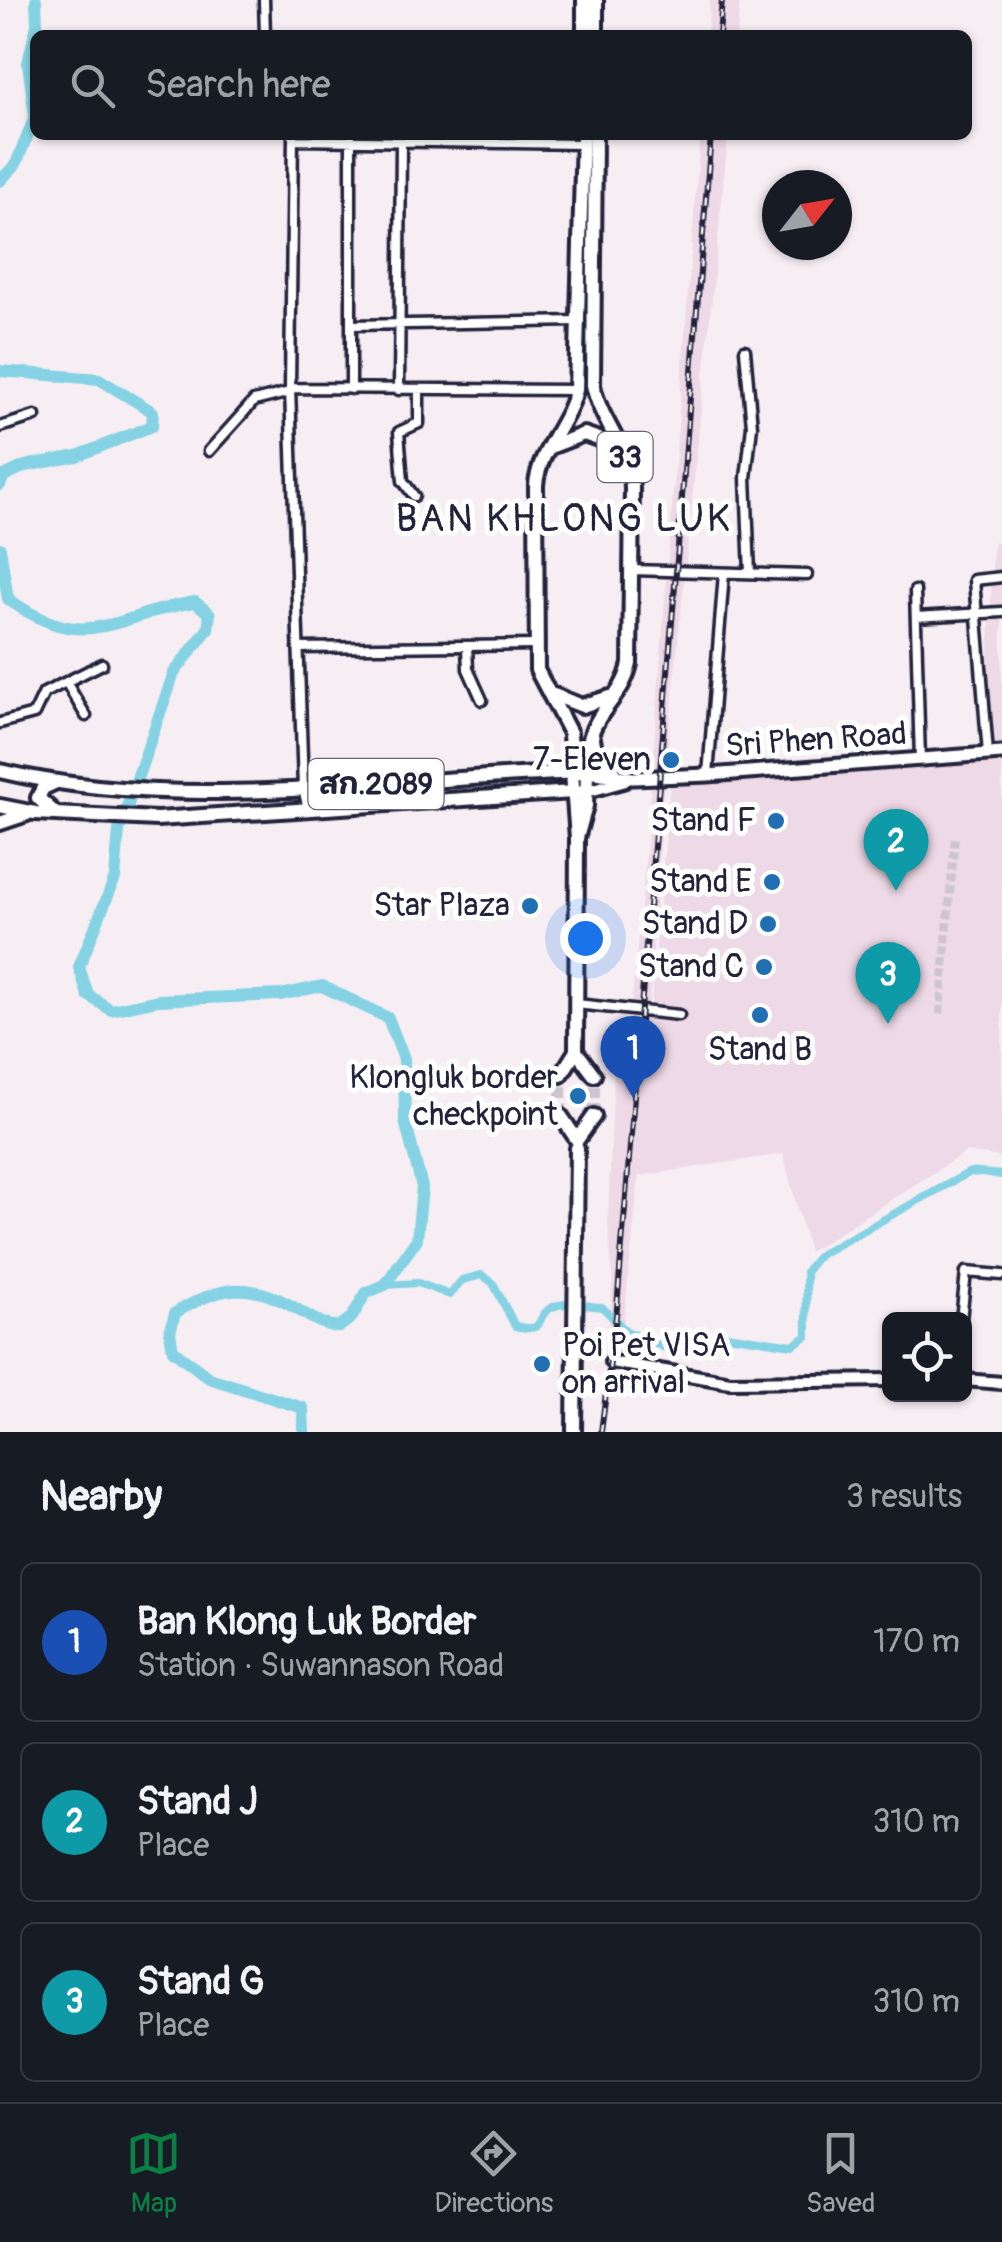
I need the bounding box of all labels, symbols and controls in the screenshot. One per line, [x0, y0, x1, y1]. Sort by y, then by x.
search box [30, 30, 972, 140]
icon: search [65, 58, 120, 113]
text: Search here [145, 61, 331, 109]
north arrow [762, 170, 852, 260]
road number: 33 [598, 432, 652, 482]
district label: BAN KHLONG LUK [396, 495, 732, 543]
street label: Sri Phen Road [724, 714, 908, 766]
place label: 7-Eleven [533, 740, 651, 780]
marker: 7-Eleven [660, 749, 682, 771]
road number: สก.2089 [308, 759, 444, 809]
place label: Stand F [651, 801, 756, 841]
pin: 2 [864, 808, 928, 891]
marker: Stand F [765, 810, 787, 832]
place label: Stand E [649, 862, 752, 902]
marker: Stand E [761, 871, 783, 893]
place label: Star Plaza [373, 886, 510, 926]
marker: Star Plaza [519, 895, 541, 917]
place label: Stand D [642, 904, 748, 944]
your location [560, 913, 611, 964]
marker: Stand D [757, 913, 779, 935]
pin: 3 [856, 942, 920, 1024]
place label: Stand C [638, 947, 744, 987]
marker: Stand C [753, 956, 775, 978]
marker: Stand B [749, 1004, 771, 1026]
pin: 1 [600, 1016, 666, 1098]
place label: Stand B [708, 1030, 812, 1070]
place label: Klongluk border checkpoint [349, 1058, 559, 1135]
marker: Klongluk border checkpoint [567, 1085, 589, 1107]
map controls [882, 1312, 972, 1402]
button: locate [882, 1312, 972, 1402]
place label: Poi Pet VISA on arrival [562, 1326, 730, 1403]
marker: Poi Pet VISA on arrival [531, 1353, 553, 1375]
text: Nearby [40, 1471, 162, 1523]
text: 3 results [846, 1477, 962, 1517]
text: Ban Klong Luk Border [137, 1598, 476, 1646]
text: 1 [68, 1622, 81, 1662]
text: 170 m [873, 1622, 960, 1662]
text: Station · Suwannason Road [137, 1646, 504, 1686]
text: Stand J [137, 1778, 258, 1826]
text: 2 [66, 1802, 83, 1842]
text: 310 m [872, 1802, 960, 1842]
text: Place [137, 1826, 209, 1866]
text: Stand G [137, 1958, 265, 2006]
text: 3 [66, 1982, 83, 2022]
text: 310 m [872, 1982, 960, 2022]
text: Place [137, 2006, 209, 2046]
tab: Map [126, 2126, 181, 2221]
tab: Directions [434, 2126, 553, 2221]
tab: Saved [806, 2126, 876, 2221]

